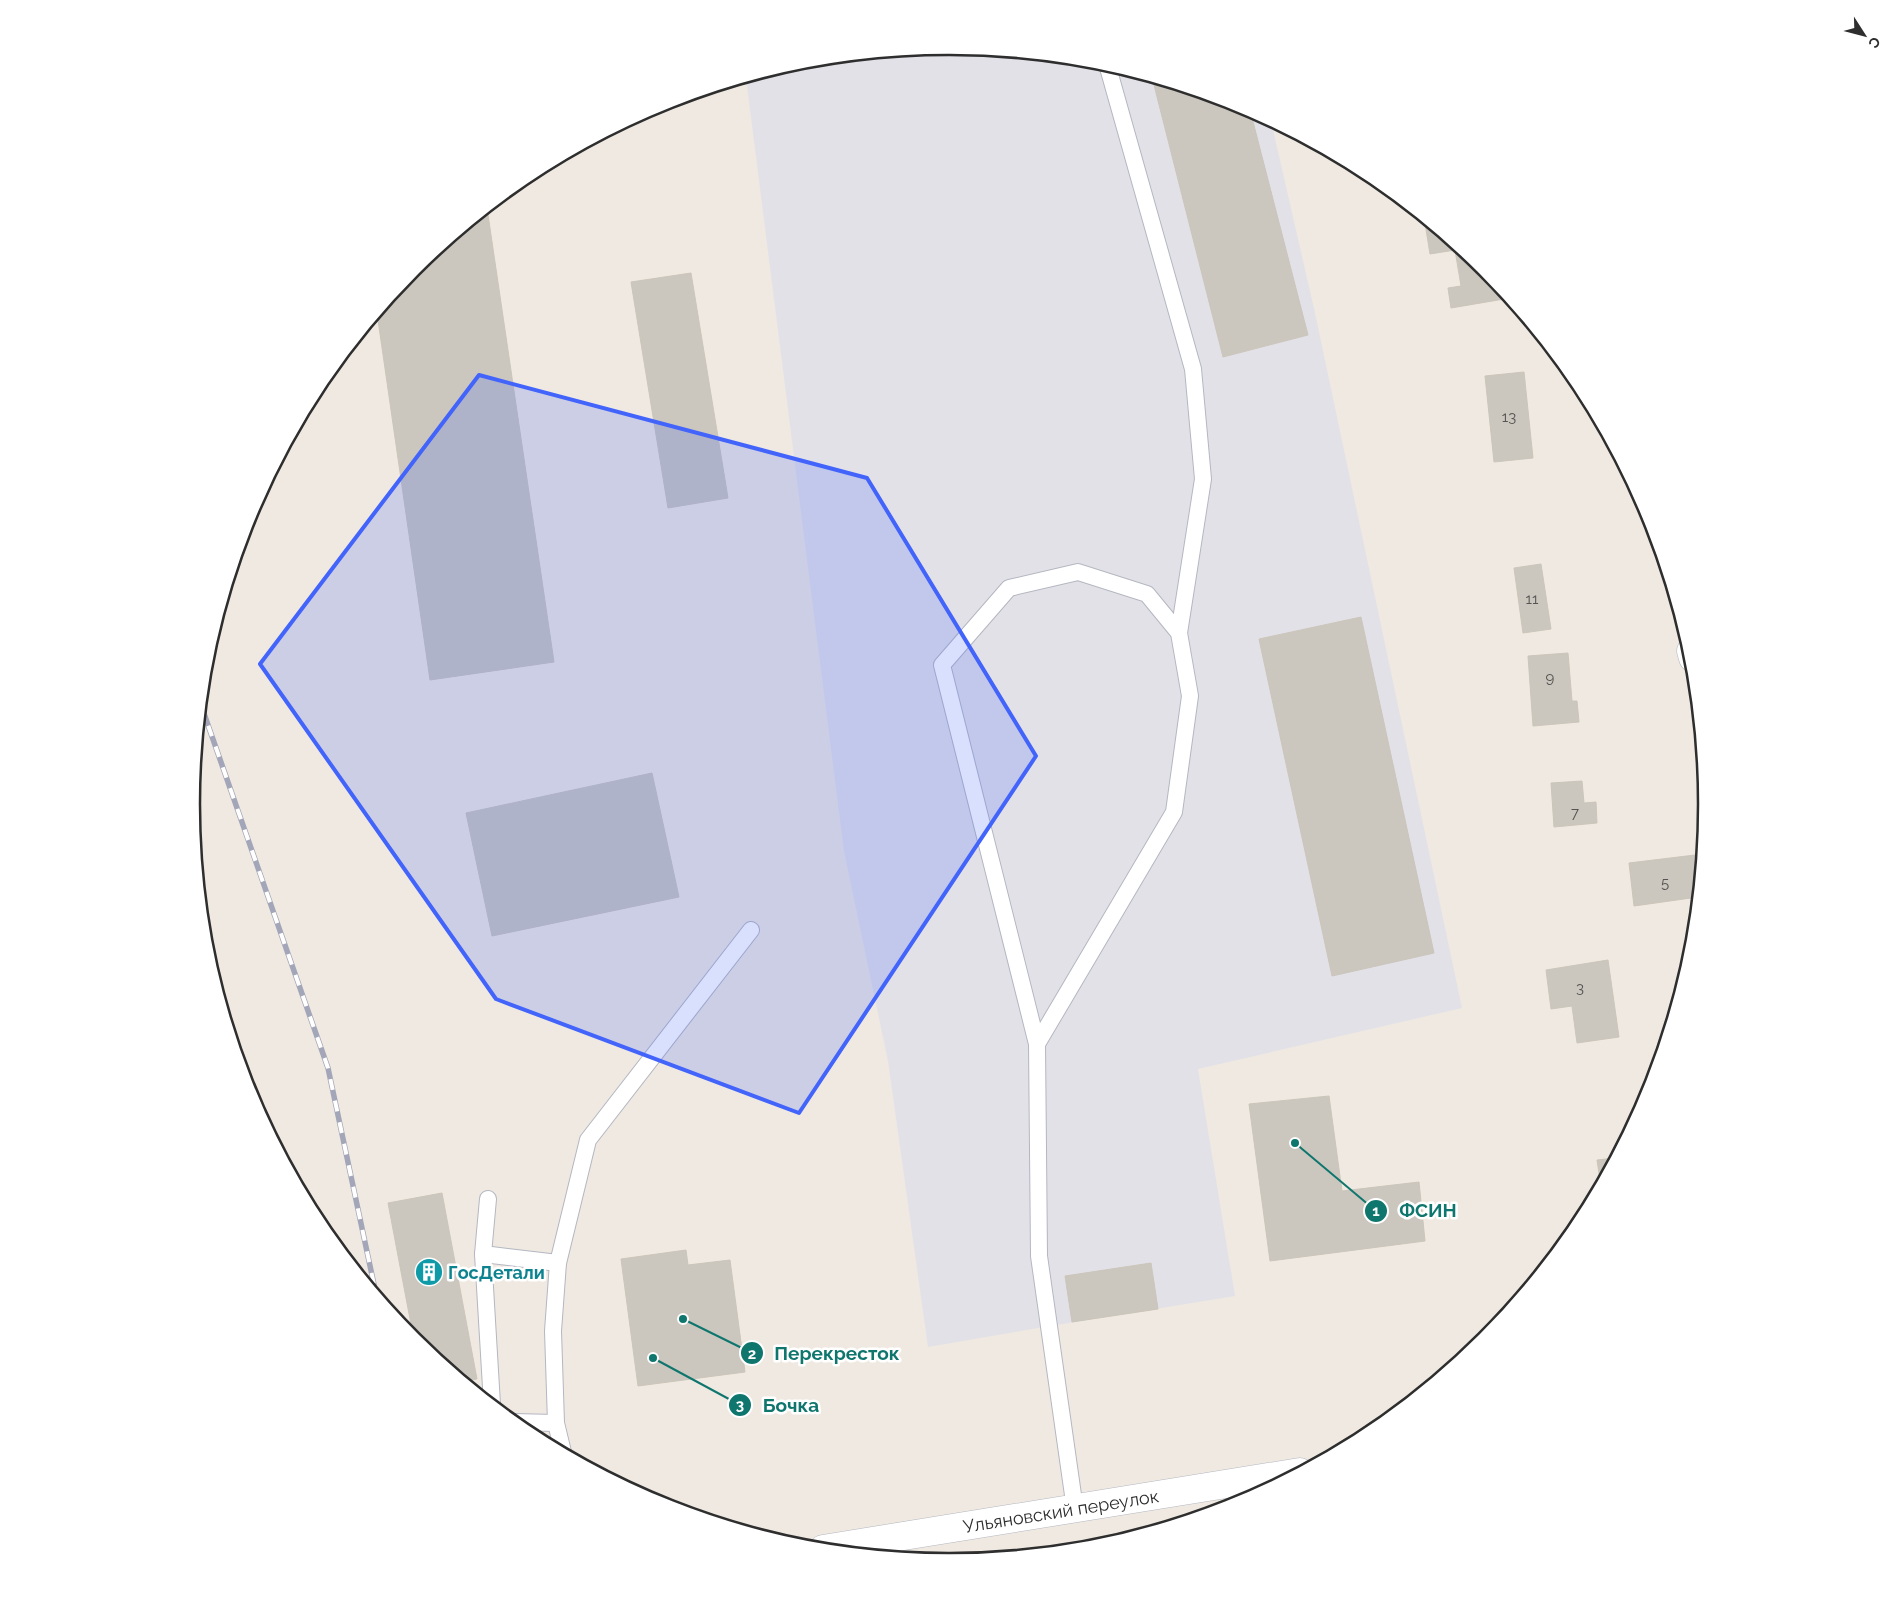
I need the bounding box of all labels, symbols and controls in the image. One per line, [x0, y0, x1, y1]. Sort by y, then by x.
north arrow [1839, 10, 1889, 60]
text: С [1865, 34, 1884, 52]
house number: 13 [1502, 408, 1516, 426]
house number: 11 [1526, 590, 1539, 608]
house number: 9 [1546, 669, 1555, 687]
house number: 7 [1571, 804, 1579, 822]
house number: 5 [1661, 874, 1669, 892]
house number: 3 [1576, 979, 1584, 997]
callout: ФСИН [1364, 1194, 1466, 1228]
text: ФСИН [1399, 1199, 1457, 1221]
text: 1 [1372, 1202, 1380, 1220]
building icon: ГосДетали [414, 1257, 444, 1287]
place label: ГосДетали [448, 1262, 545, 1283]
callout: Перекресток [739, 1336, 910, 1370]
text: Перекресток [774, 1342, 900, 1364]
text: 2 [748, 1345, 756, 1363]
callout: Бочка [728, 1388, 829, 1422]
text: Бочка [763, 1394, 819, 1416]
text: 3 [736, 1396, 744, 1414]
street label: Ульяновский переулок [962, 1485, 1160, 1537]

